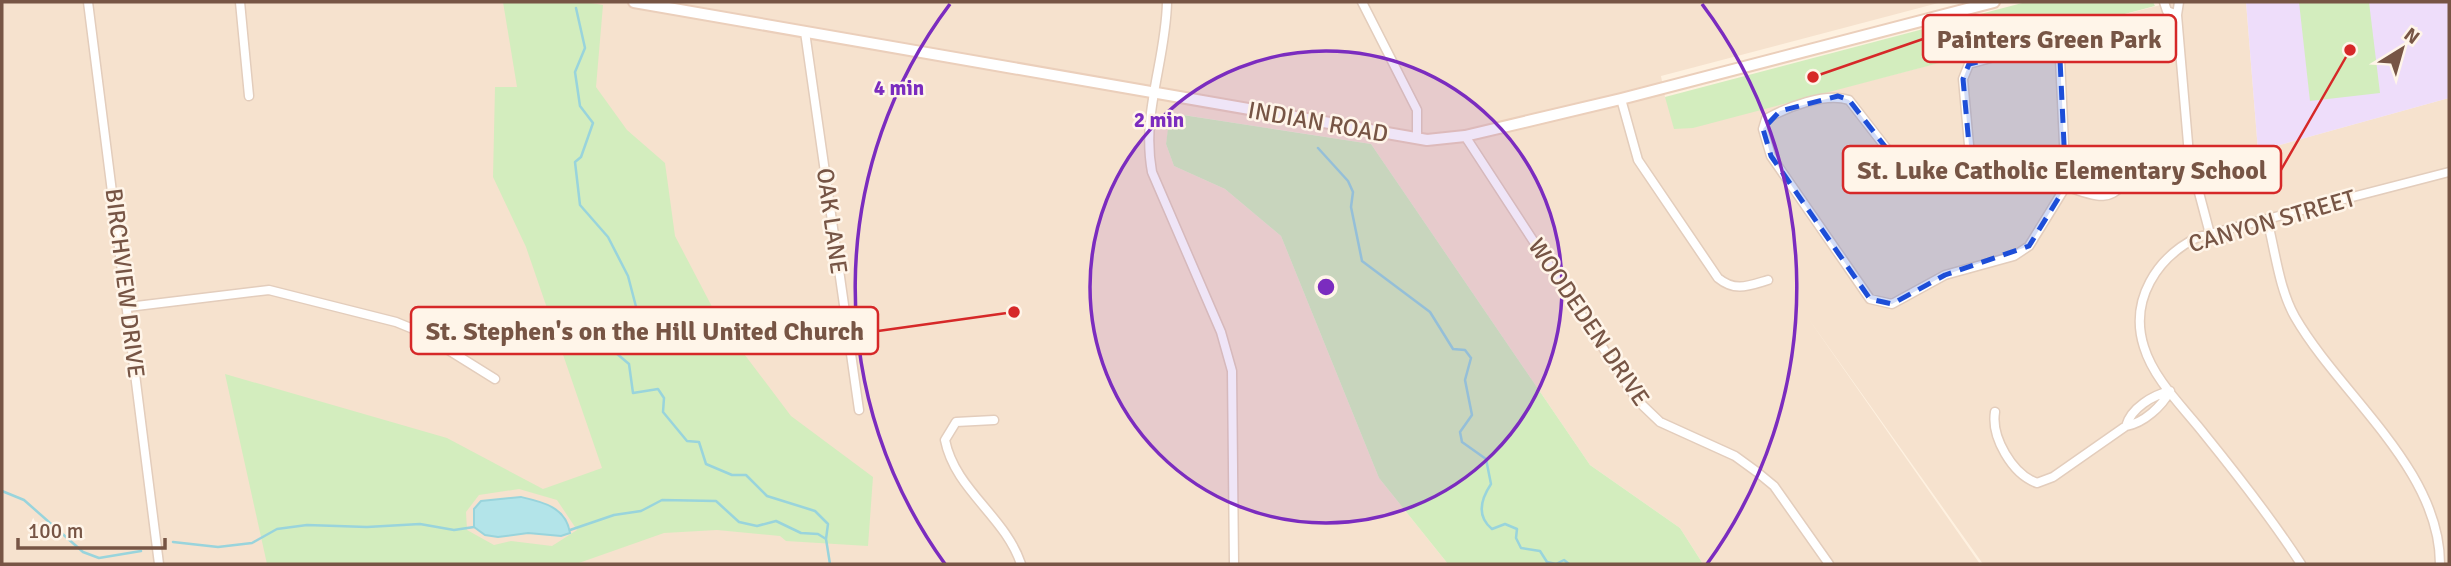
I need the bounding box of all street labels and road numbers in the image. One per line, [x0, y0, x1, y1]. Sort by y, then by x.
street label: INDIAN ROAD [1245, 95, 1391, 149]
street label: OAK LANE [810, 166, 854, 276]
street label: CANYON STREET [2185, 183, 2359, 259]
street label: BIRCHVIEW DRIVE [98, 187, 152, 379]
street label: WOODEDEN DRIVE [1522, 232, 1656, 412]

